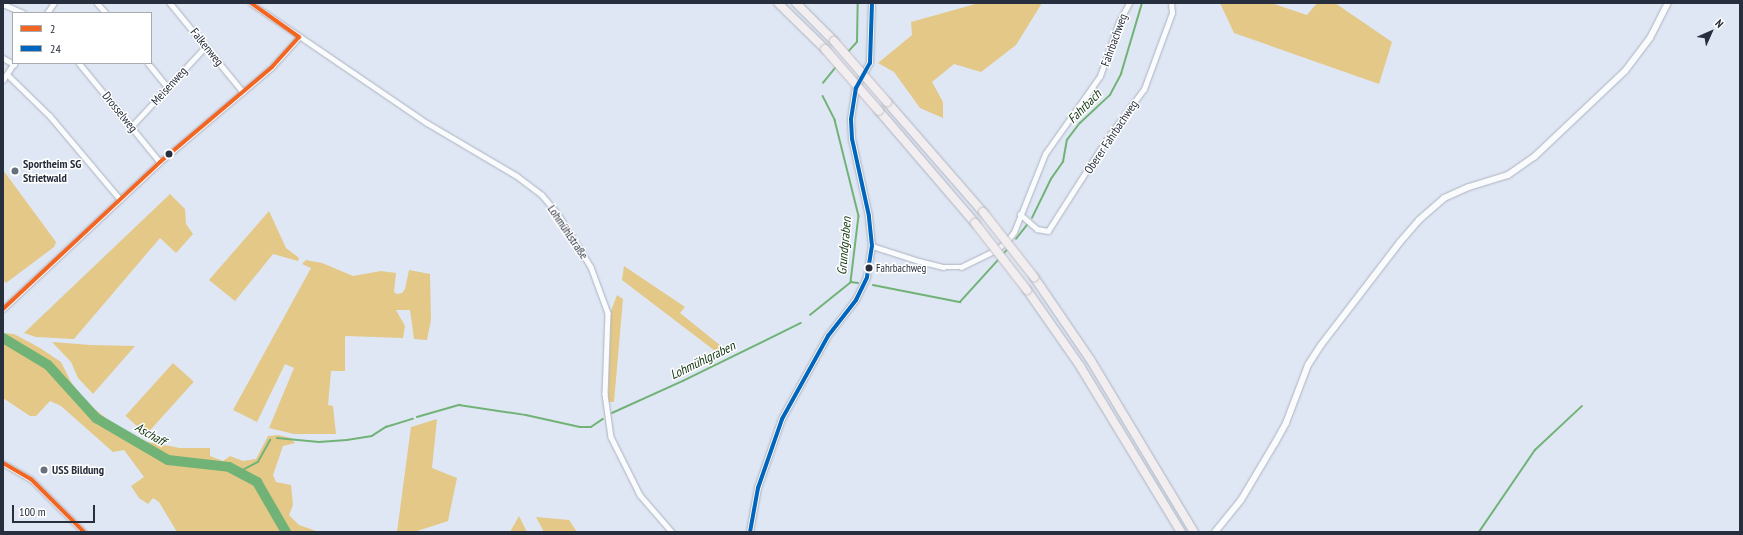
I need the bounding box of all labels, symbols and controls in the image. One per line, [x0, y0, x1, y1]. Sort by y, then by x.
legend [12, 12, 152, 64]
street label: Fahrbachweg [1098, 12, 1130, 68]
north arrow [1691, 12, 1731, 52]
text: N [1712, 16, 1727, 31]
text: 2 [50, 21, 55, 36]
street label: Falkenweg [187, 25, 227, 69]
text: 24 [50, 41, 61, 56]
street label: Meisenweg [148, 64, 190, 108]
water label: Fahrbach [1065, 87, 1105, 127]
street label: Drosselweg [99, 89, 141, 135]
street label: Oberer Fahrbachweg [1081, 97, 1141, 177]
unlabelled marker [164, 149, 174, 159]
place label: Sportheim SG Strietwald [23, 157, 81, 185]
marker: Sportheim SG Strietwald [10, 166, 20, 176]
street label: Lohmühlstraße [545, 202, 591, 262]
water label: Grundgraben [835, 216, 855, 276]
place label: Fahrbachweg [876, 261, 926, 275]
marker: Fahrbachweg [864, 263, 874, 273]
water label: Lohmühlgraben [668, 339, 738, 383]
water label: Aschaff [132, 420, 168, 450]
place label: USS Bildung [52, 463, 104, 477]
marker: USS Bildung [39, 465, 49, 475]
scale bar [14, 497, 97, 523]
text: 100 m [19, 504, 46, 519]

